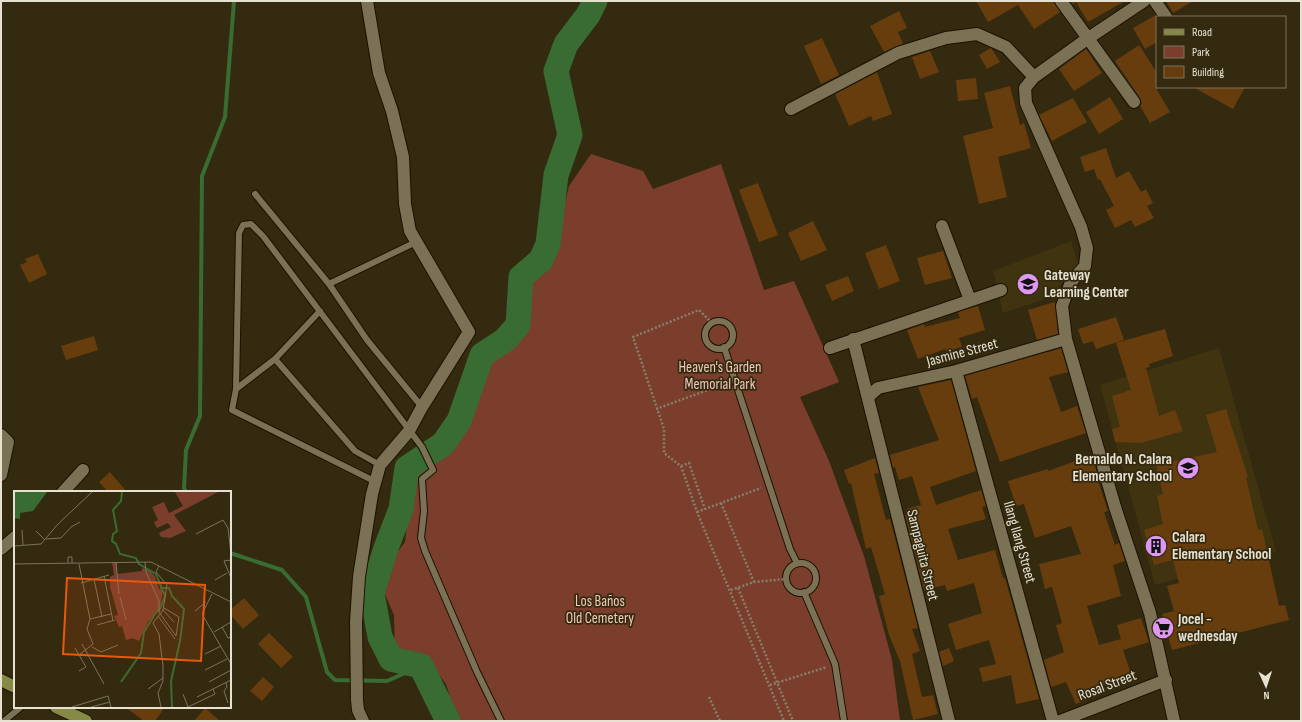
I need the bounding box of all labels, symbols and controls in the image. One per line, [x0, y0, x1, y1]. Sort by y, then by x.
legend [1156, 16, 1286, 88]
text: Road [1192, 25, 1212, 40]
text: Park [1192, 45, 1210, 60]
text: Building [1192, 65, 1224, 80]
place label: Gateway Learning Center [1044, 266, 1129, 302]
school or university icon: Gateway Learning Center [1015, 271, 1041, 297]
street label: Jasmine Street [923, 334, 1000, 371]
park label: Heaven's Garden Memorial Park [679, 358, 762, 394]
place label: Bernaldo N. Calara Elementary School [1073, 450, 1172, 486]
school or university icon: Bernaldo N. Calara Elementary School [1175, 455, 1201, 481]
inset map [14, 491, 231, 708]
street label: Ilang Ilang Street [999, 499, 1040, 586]
street label: Sampaguita Street [902, 508, 943, 603]
place label: Calara Elementary School [1172, 528, 1271, 564]
building icon: Calara Elementary School [1143, 533, 1169, 559]
park label: Los Baños Old Cemetery [566, 592, 634, 628]
place label: Jocel - wednesday [1177, 610, 1238, 646]
supermarket icon: Jocel - wednesday [1150, 615, 1176, 641]
street label: Rosal Street [1075, 666, 1139, 705]
north arrow [1246, 666, 1286, 706]
text: N [1263, 689, 1270, 702]

